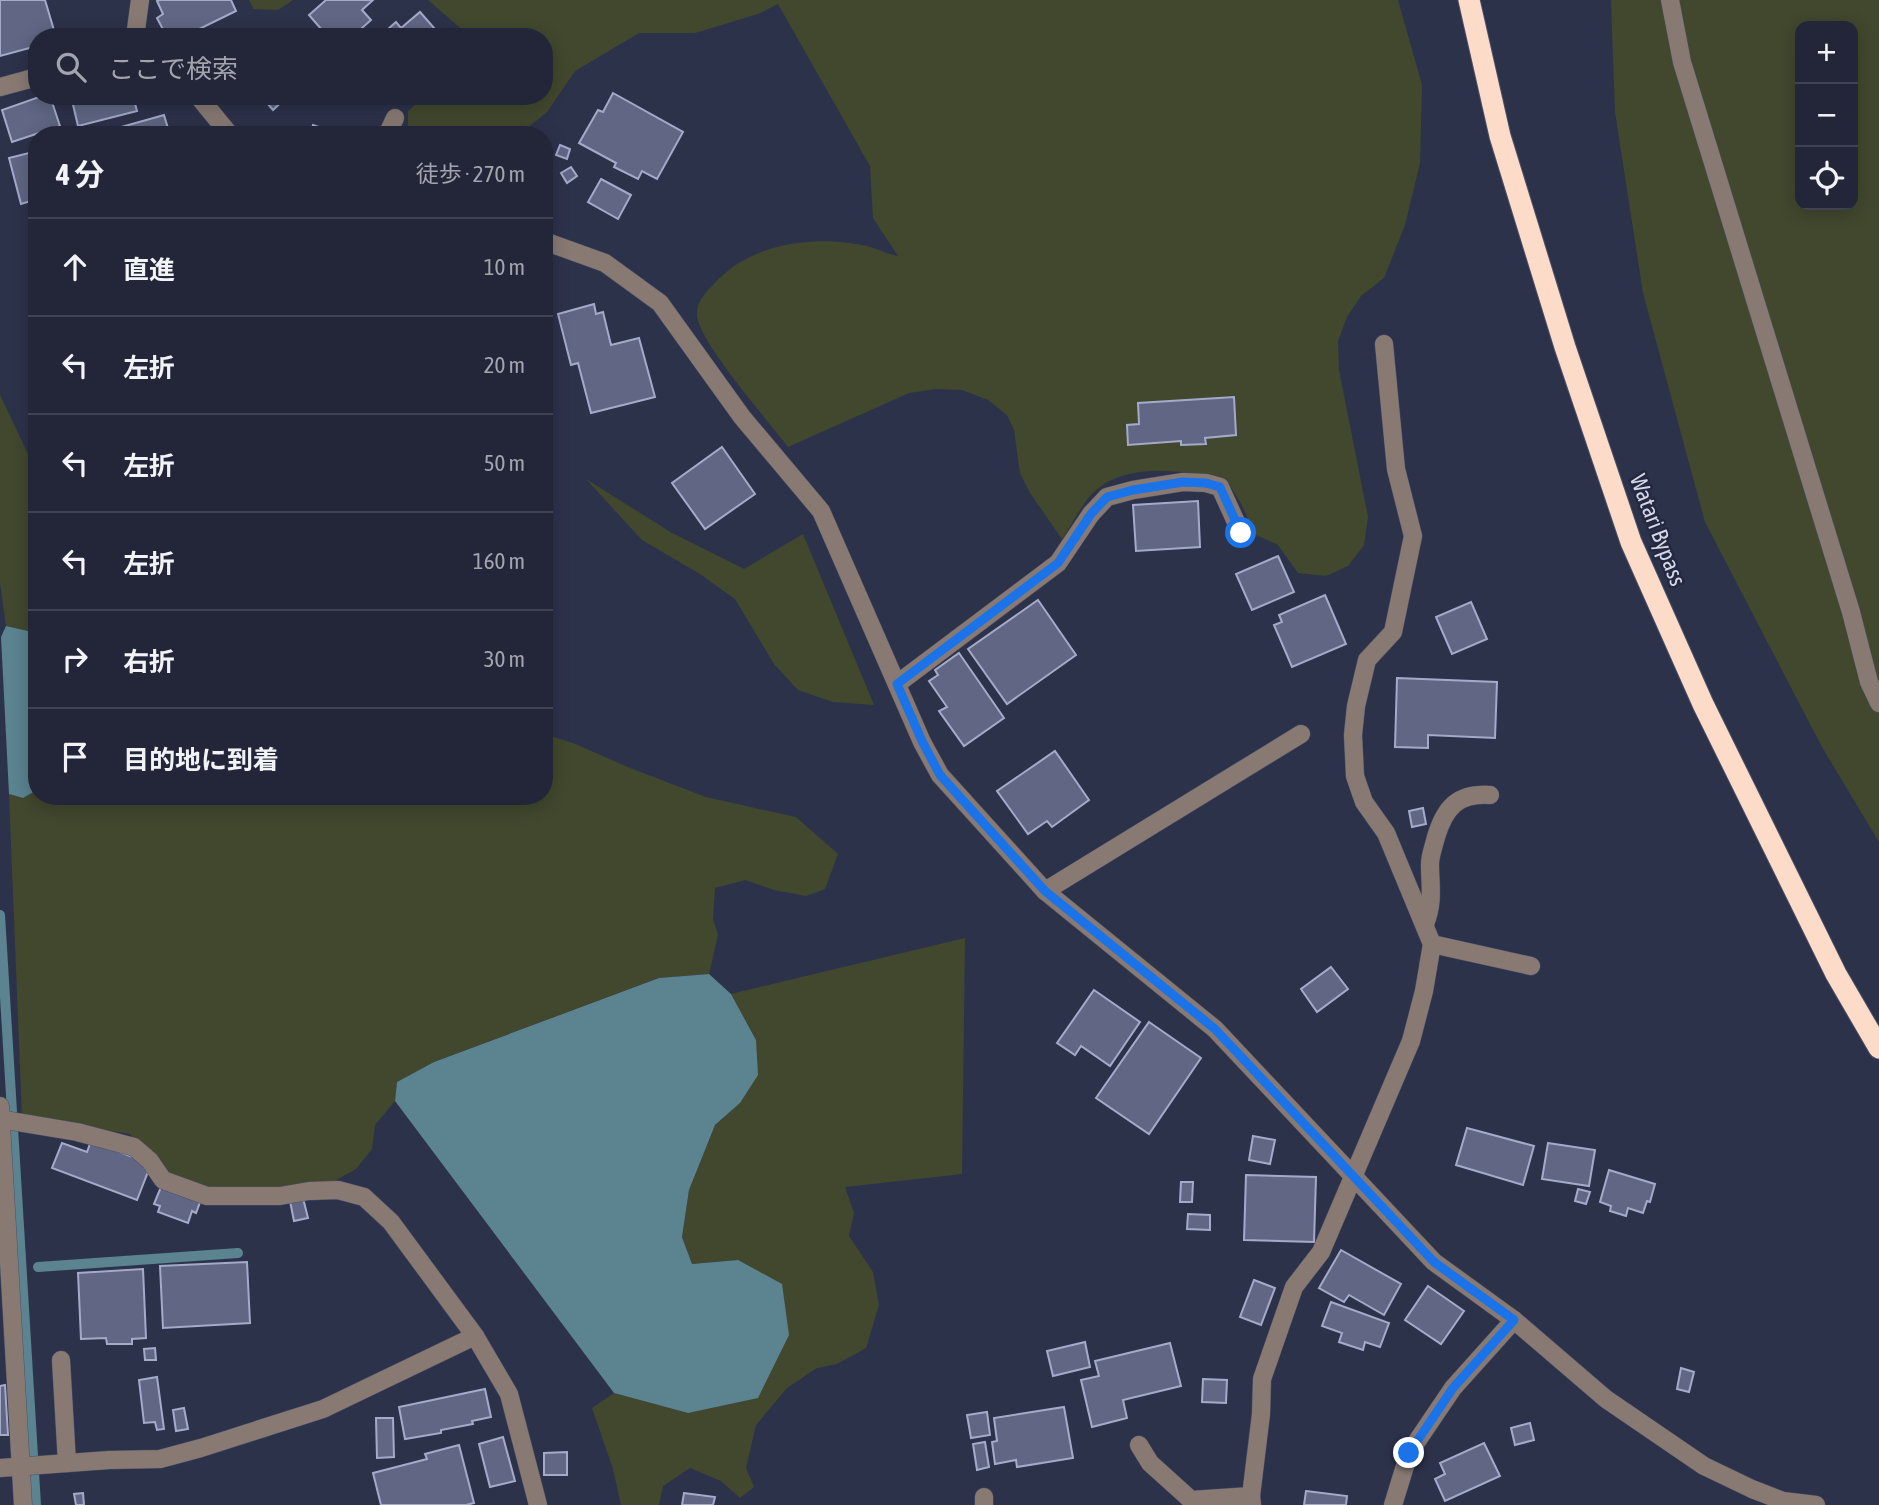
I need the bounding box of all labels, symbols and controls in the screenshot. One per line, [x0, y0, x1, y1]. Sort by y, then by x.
map controls [1795, 21, 1858, 210]
button: + [1795, 21, 1858, 84]
search box [28, 28, 553, 105]
icon: search [52, 48, 90, 86]
text: ここで検索 [108, 54, 238, 84]
button: − [1795, 84, 1858, 147]
button: locate [1795, 147, 1858, 210]
text: 4 分 [56, 157, 104, 191]
text: 徒歩 · 270 m [416, 161, 525, 187]
icon: ahead [56, 248, 94, 286]
text: 10 m [484, 254, 525, 280]
text: 直進 [123, 255, 175, 285]
icon: left [56, 346, 94, 384]
text: 20 m [484, 352, 525, 378]
text: 左折 [123, 353, 175, 383]
icon: left [56, 444, 94, 482]
text: 50 m [484, 450, 525, 476]
text: 左折 [123, 451, 175, 481]
street label: Watari Bypass [1625, 471, 1691, 589]
route start [1225, 517, 1256, 548]
icon: left [56, 542, 94, 580]
text: 160 m [473, 548, 525, 574]
text: 左折 [123, 549, 175, 579]
icon: right [56, 640, 94, 678]
text: 30 m [484, 646, 525, 672]
text: 右折 [123, 647, 175, 677]
icon: arrive [56, 738, 94, 776]
text: 目的地に到着 [123, 745, 279, 775]
route end [1393, 1437, 1424, 1468]

